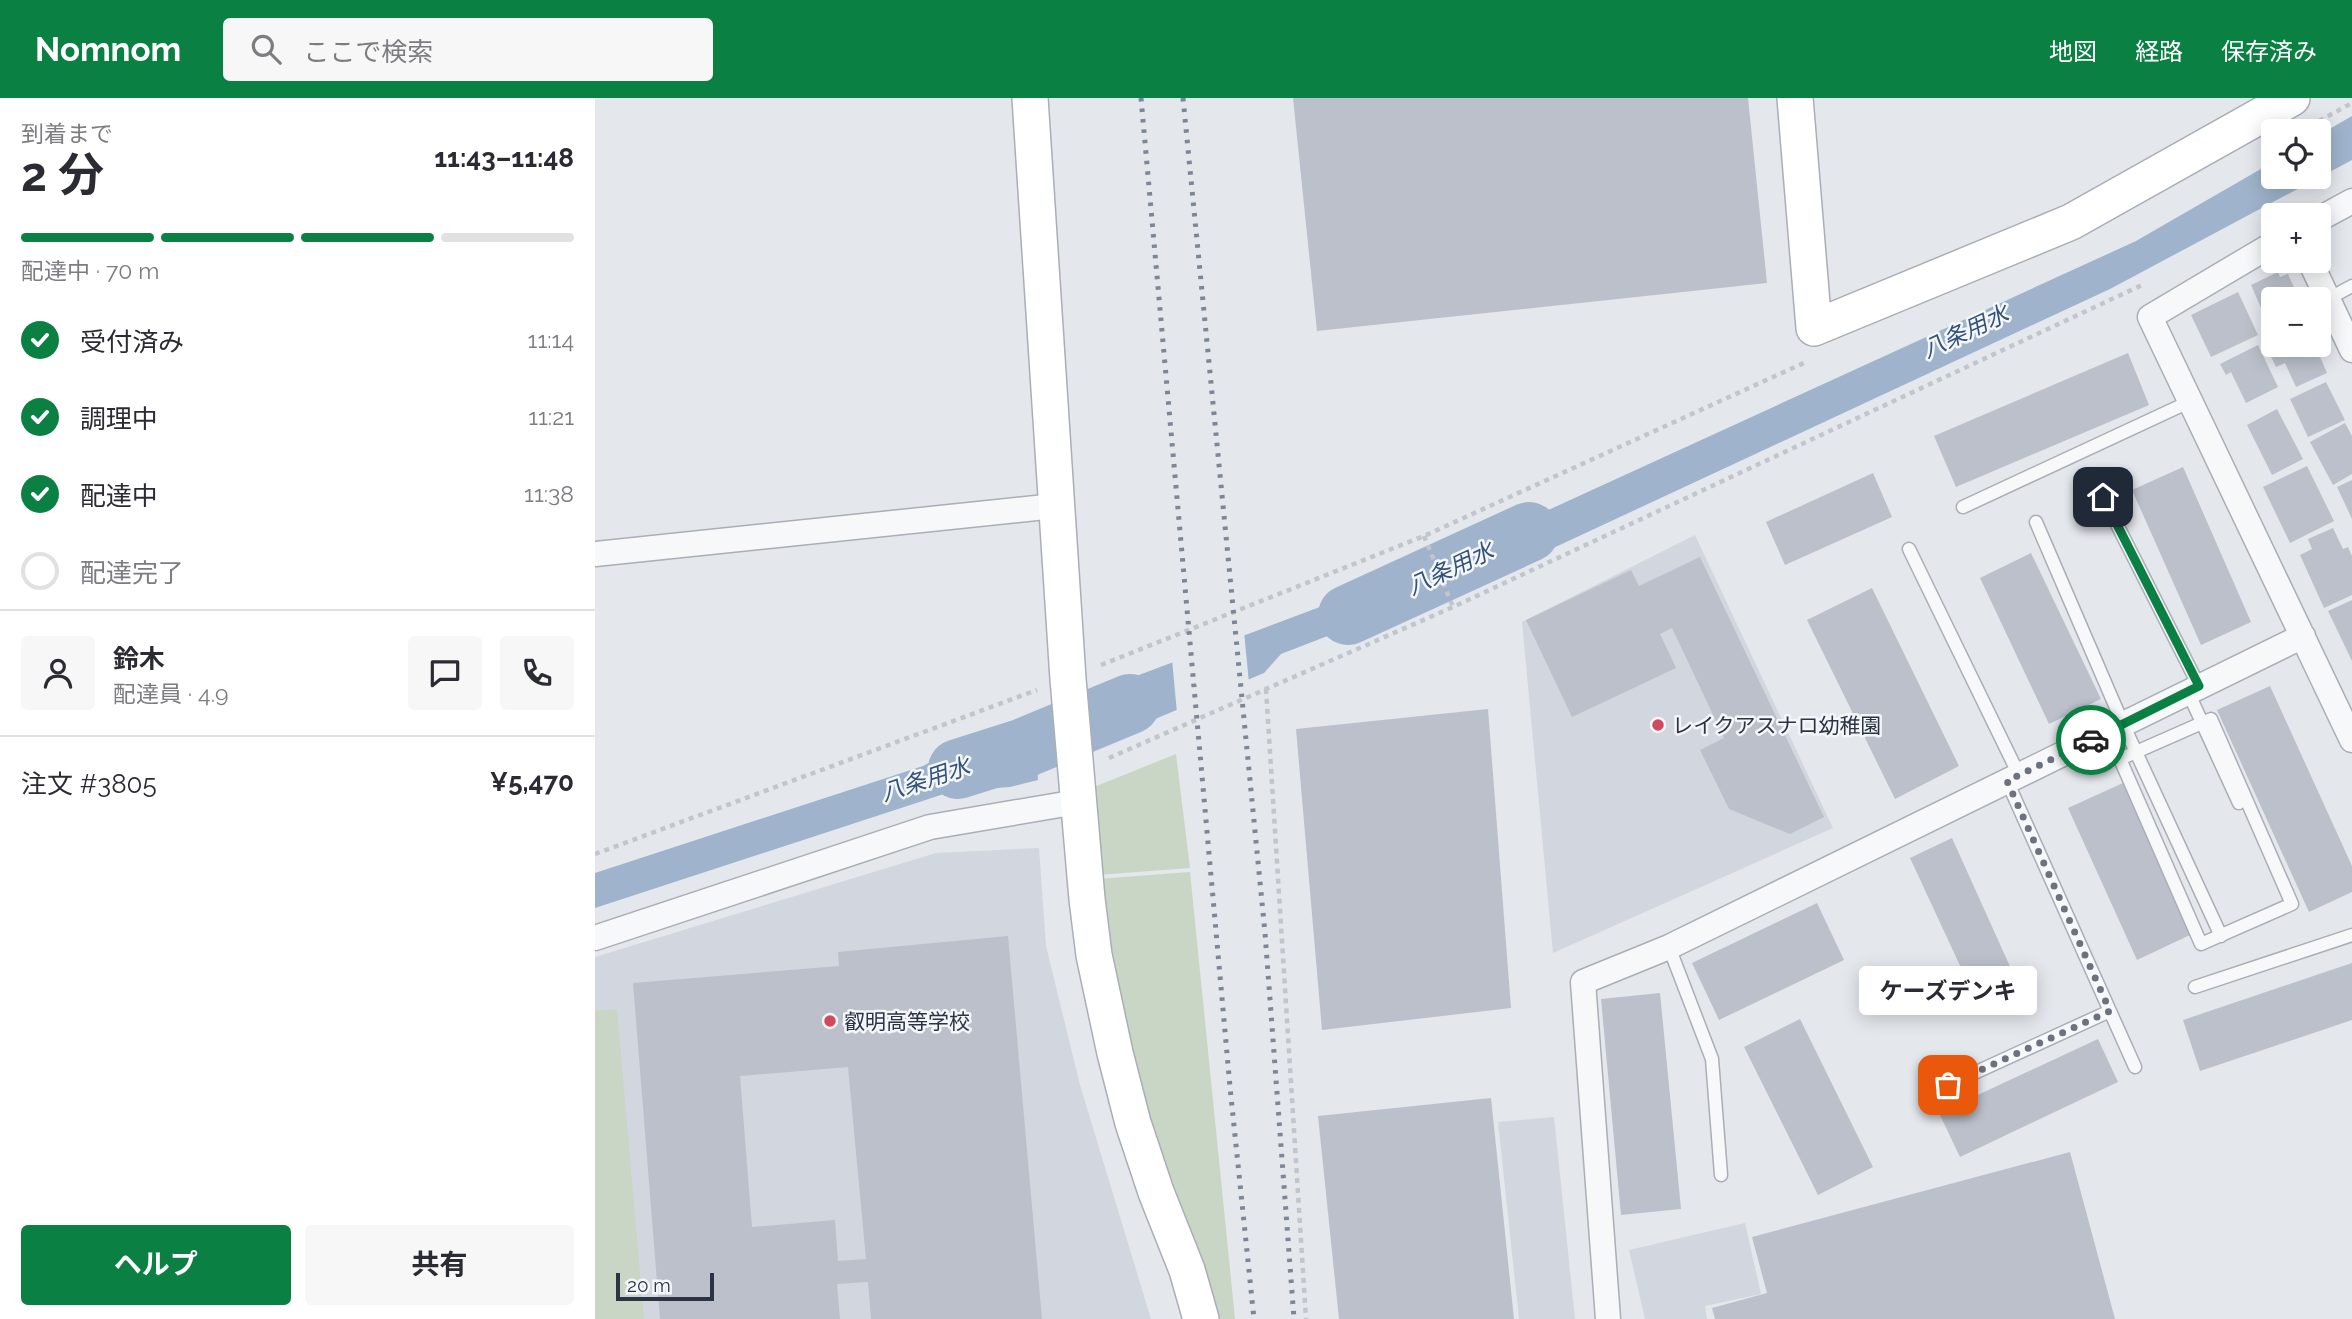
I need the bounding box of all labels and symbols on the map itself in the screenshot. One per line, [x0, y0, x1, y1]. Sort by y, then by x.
water label: 八条用水 [1918, 298, 2015, 363]
pin [2073, 467, 2133, 527]
water label: 八条用水 [1403, 535, 1500, 600]
courier [2056, 705, 2126, 775]
place label: レイクアスナロ幼稚園 [1672, 713, 1882, 738]
marker: レイクアスナロ幼稚園 [1650, 717, 1666, 733]
water label: 八条用水 [877, 751, 976, 806]
callout: ケーズデンキ [1859, 966, 2037, 1015]
place label: 叡明高等学校 [844, 1009, 970, 1034]
marker: 叡明高等学校 [822, 1013, 838, 1029]
pin [1918, 1055, 1978, 1115]
scale bar [616, 1270, 714, 1302]

